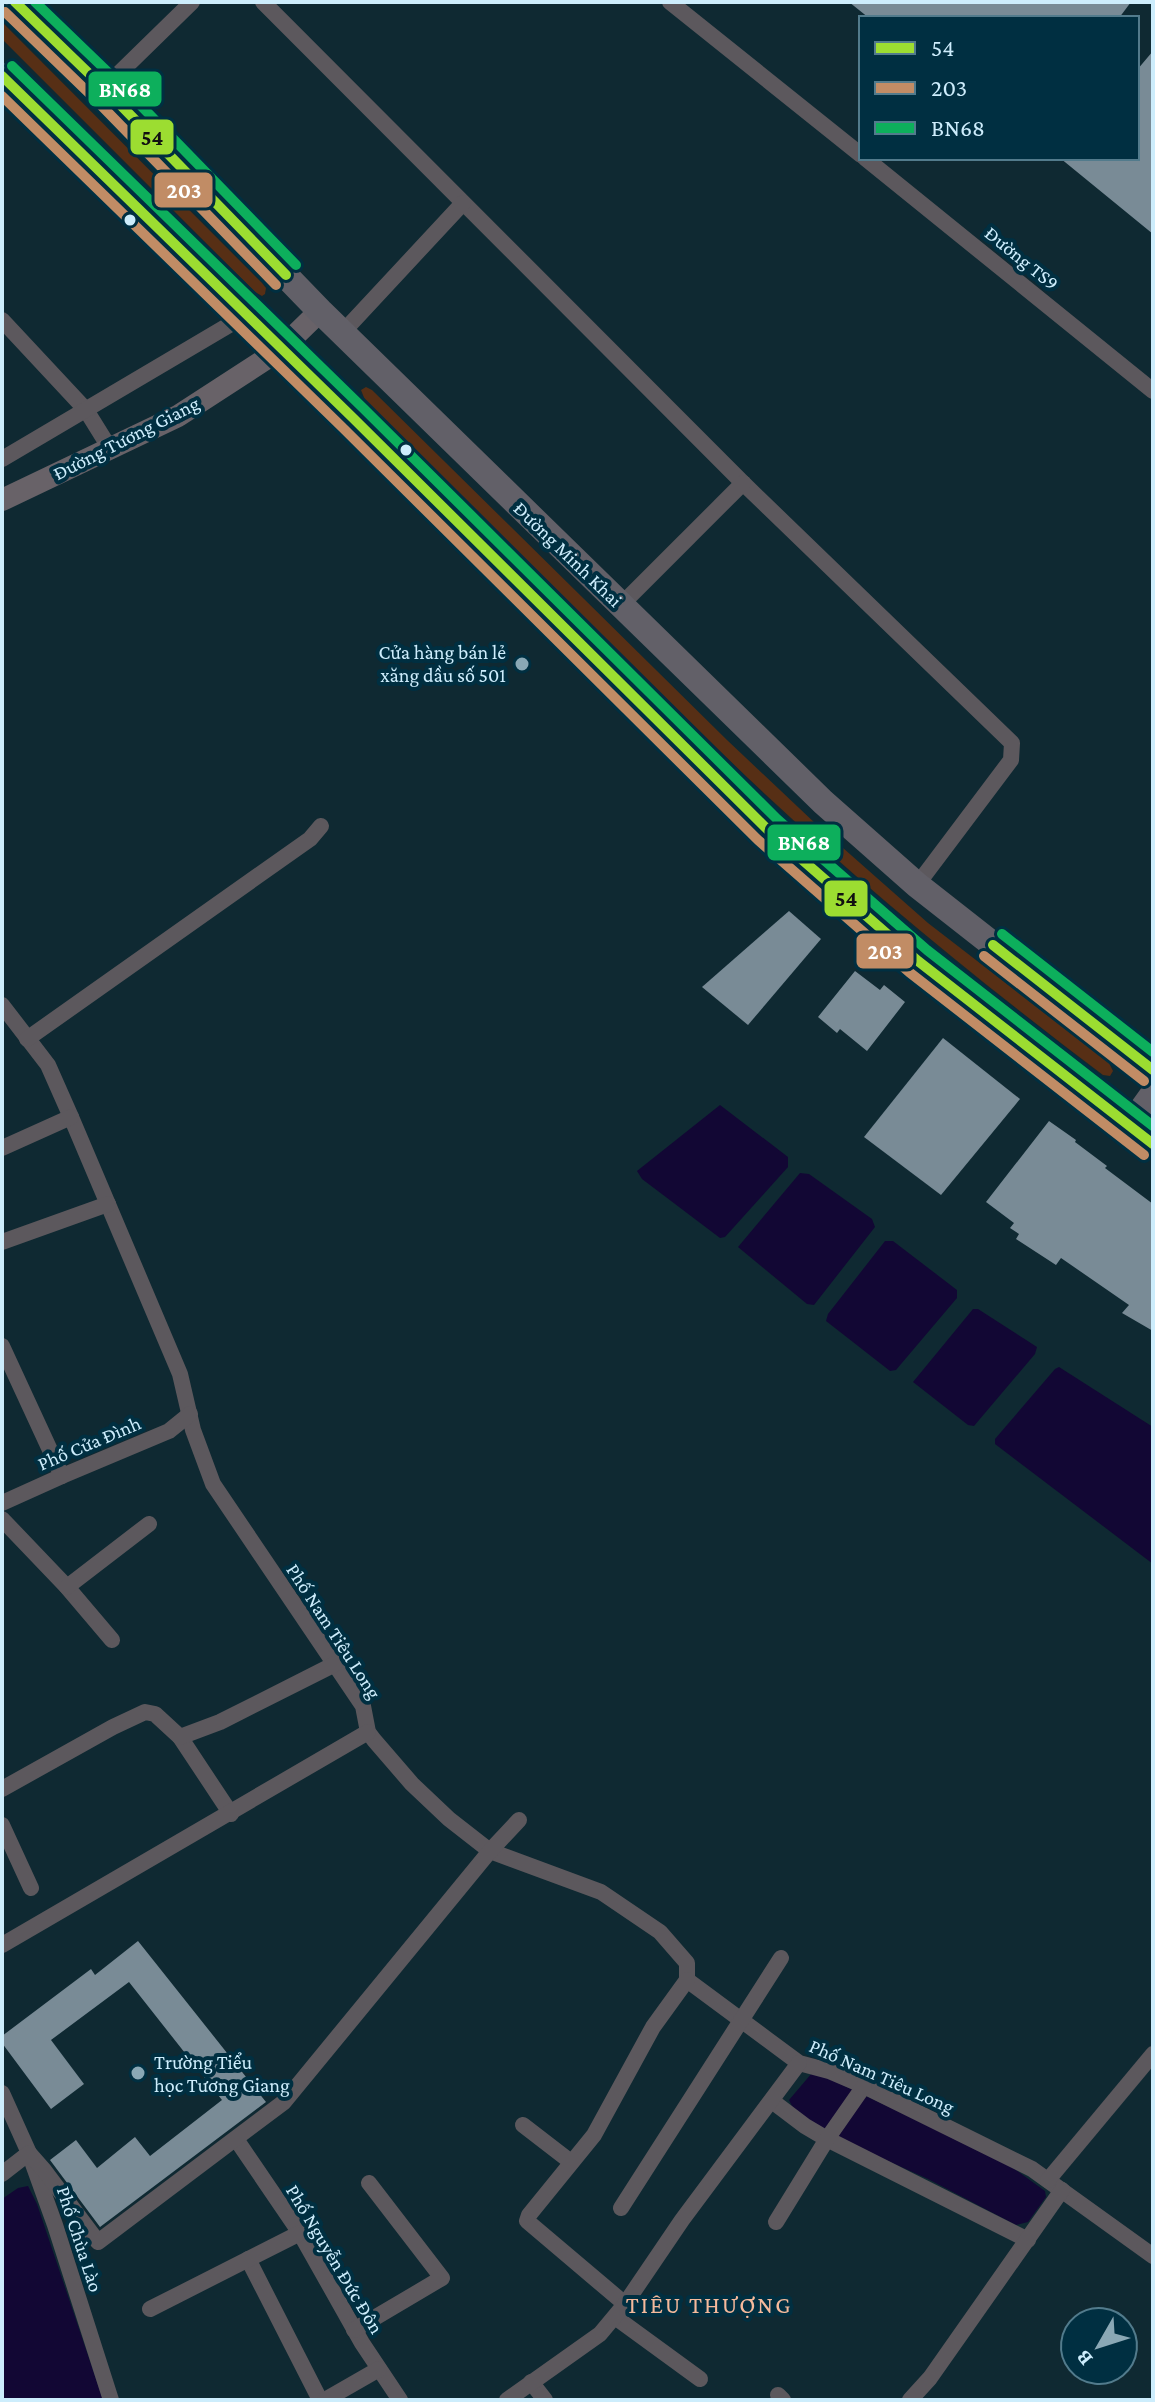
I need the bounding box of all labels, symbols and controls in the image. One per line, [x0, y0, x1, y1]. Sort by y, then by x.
legend [859, 16, 1139, 160]
text: 54 [931, 34, 955, 61]
line badge: BN68 [87, 70, 163, 108]
text: 203 [931, 74, 967, 101]
text: BN68 [99, 77, 151, 102]
text: BN68 [931, 114, 985, 141]
line badge: 54 [129, 118, 175, 156]
text: 54 [141, 125, 163, 150]
line badge: 203 [153, 171, 214, 209]
text: 203 [166, 178, 202, 203]
unlabelled marker [122, 212, 138, 228]
street label: Đường TS9 [980, 222, 1063, 295]
street label: Đường Tương Giang [49, 391, 203, 485]
unlabelled marker [398, 442, 414, 458]
street label: Đường Minh Khai [509, 497, 627, 612]
place label: Cửa hàng bán lẻ xăng dầu số 501 [378, 641, 506, 687]
marker: Cửa hàng bán lẻ xăng dầu số 501 [513, 655, 531, 673]
line badge: BN68 [766, 823, 842, 862]
text: BN68 [778, 830, 830, 855]
line badge: 54 [823, 879, 869, 918]
text: 54 [835, 886, 857, 911]
line badge: 203 [855, 932, 915, 970]
text: 203 [867, 939, 903, 964]
street label: Phố Cửa Đình [34, 1411, 144, 1475]
street label: Phố Nam Tiêu Long [281, 1560, 386, 1703]
street label: Phố Nam Tiêu Long [806, 2034, 958, 2119]
place label: Trường Tiểu học Tương Giang [154, 2051, 290, 2097]
marker: Trường Tiểu học Tương Giang [129, 2064, 147, 2082]
street label: Phố Nguyễn Đức Đôn [281, 2180, 388, 2338]
street label: Phố Chùa Lào [53, 2183, 107, 2295]
district label: TIÊU THƯỢNG [626, 2291, 792, 2318]
north arrow [1059, 2306, 1139, 2386]
text: B [1070, 2345, 1098, 2371]

